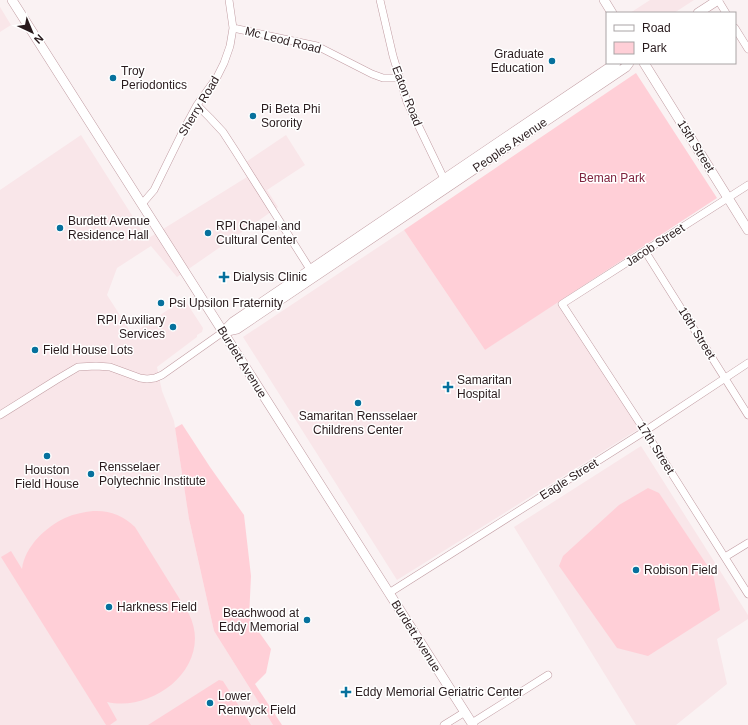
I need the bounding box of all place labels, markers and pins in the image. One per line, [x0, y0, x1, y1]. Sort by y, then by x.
place label: Graduate Education [491, 47, 544, 75]
marker: Graduate Education [547, 56, 557, 66]
place label: Troy Periodontics [121, 64, 187, 92]
marker: Troy Periodontics [108, 73, 118, 83]
place label: Pi Beta Phi Sorority [261, 102, 320, 130]
marker: Pi Beta Phi Sorority [248, 111, 258, 121]
place label: Burdett Avenue Residence Hall [68, 214, 150, 242]
place label: RPI Chapel and Cultural Center [216, 219, 301, 247]
marker: Burdett Avenue Residence Hall [55, 223, 65, 233]
marker: RPI Chapel and Cultural Center [203, 228, 213, 238]
place label: Dialysis Clinic [233, 270, 307, 284]
marker: Dialysis Clinic [218, 271, 230, 283]
place label: Psi Upsilon Fraternity [169, 296, 283, 310]
marker: Psi Upsilon Fraternity [156, 298, 166, 308]
place label: RPI Auxiliary Services [97, 313, 165, 341]
marker: RPI Auxiliary Services [168, 322, 178, 332]
place label: Field House Lots [43, 343, 133, 357]
marker: Field House Lots [30, 345, 40, 355]
place label: Samaritan Hospital [457, 373, 512, 401]
marker: Samaritan Hospital [442, 381, 454, 393]
marker: Samaritan Rensselaer Childrens Center [353, 398, 363, 408]
place label: Samaritan Rensselaer Childrens Center [299, 409, 417, 437]
marker: Houston Field House [42, 451, 52, 461]
place label: Rensselaer Polytechnic Institute [99, 460, 206, 488]
place label: Houston Field House [15, 463, 79, 491]
marker: Rensselaer Polytechnic Institute [86, 469, 96, 479]
place label: Robison Field [644, 563, 717, 577]
marker: Robison Field [631, 565, 641, 575]
place label: Harkness Field [117, 600, 197, 614]
marker: Harkness Field [104, 602, 114, 612]
place label: Beachwood at Eddy Memorial [219, 606, 300, 634]
marker: Beachwood at Eddy Memorial [302, 615, 312, 625]
place label: Eddy Memorial Geriatric Center [355, 685, 523, 699]
marker: Eddy Memorial Geriatric Center [340, 686, 352, 698]
place label: Lower Renwyck Field [218, 689, 296, 717]
marker: Lower Renwyck Field [205, 698, 215, 708]

